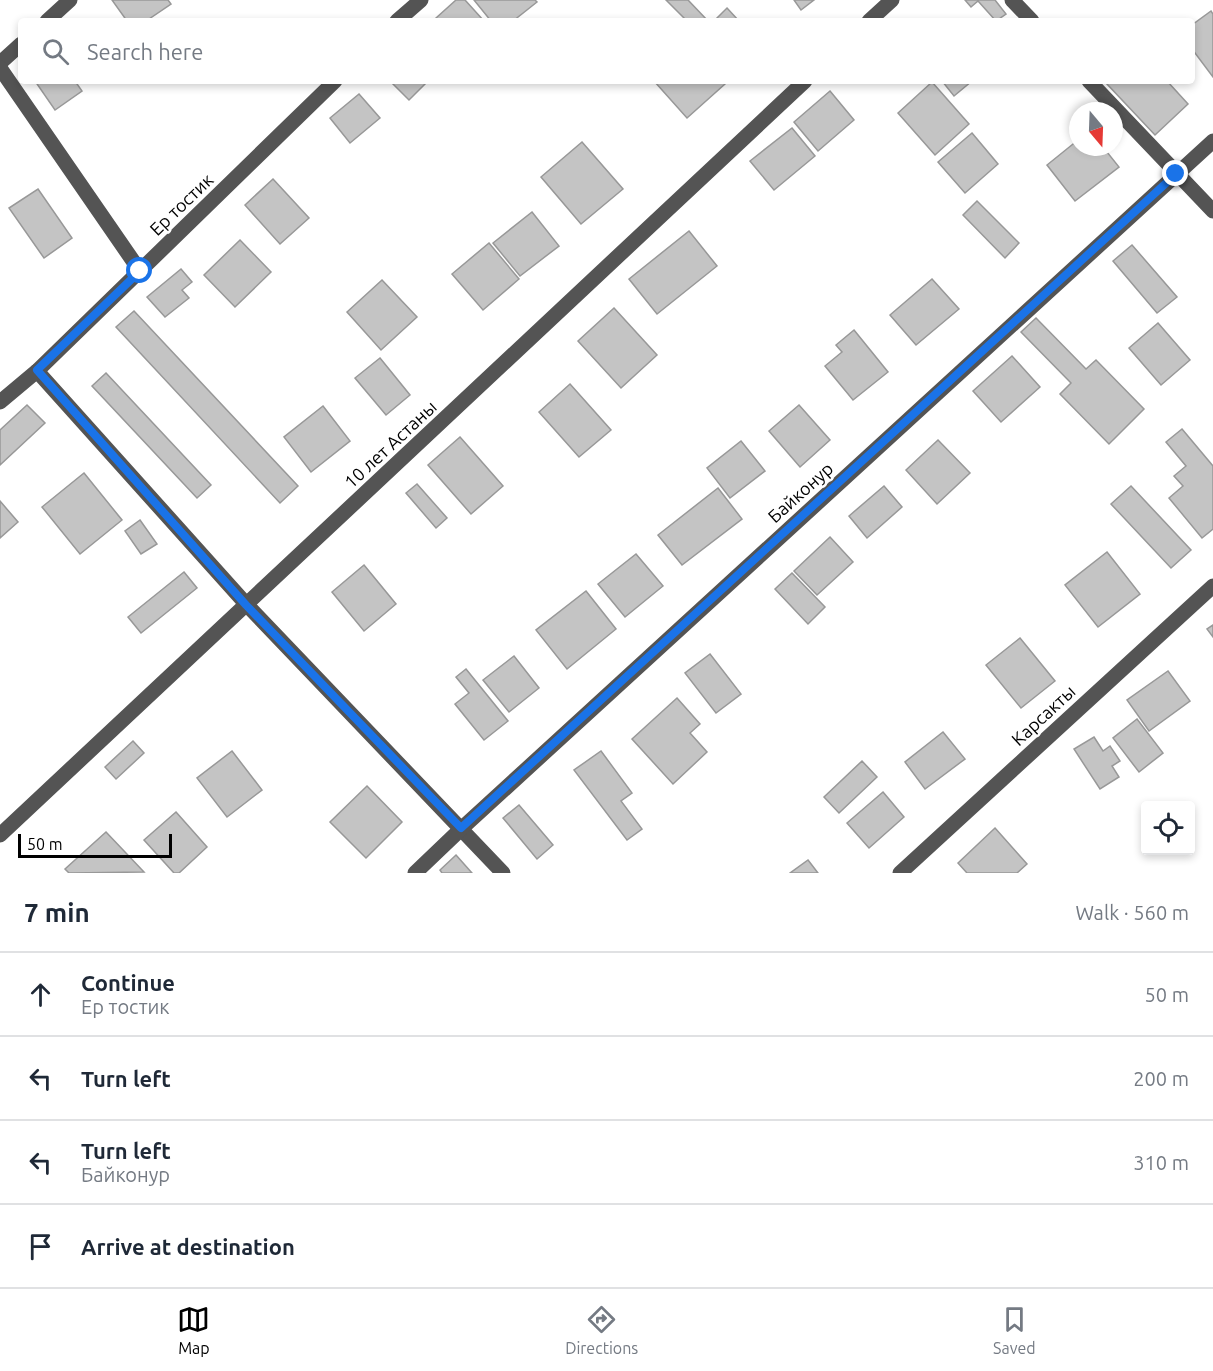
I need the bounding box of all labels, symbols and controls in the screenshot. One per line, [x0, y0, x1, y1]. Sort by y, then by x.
search box [18, 18, 1195, 84]
icon: search [39, 35, 72, 68]
text: Search here [87, 39, 203, 64]
north arrow [1069, 102, 1123, 156]
route end [1162, 160, 1188, 186]
street label: Ер тостик [145, 169, 217, 239]
route start [126, 257, 152, 283]
street label: 10 лет Астаны [340, 396, 440, 492]
street label: Байконур [764, 458, 836, 526]
street label: Карсакты [1007, 681, 1079, 749]
map controls [1141, 801, 1195, 855]
button: locate [1141, 801, 1195, 855]
scale bar [18, 831, 172, 858]
text: 50 m [27, 835, 63, 853]
text: 7 min [24, 898, 90, 927]
text: Walk · 560 m [1076, 901, 1189, 924]
text: Continue [81, 970, 175, 995]
icon: ahead [24, 978, 57, 1011]
text: 50 m [1145, 983, 1189, 1006]
text: Ер тостик [81, 995, 170, 1018]
icon: left [24, 1062, 57, 1095]
text: Turn left [81, 1066, 171, 1091]
text: 200 m [1133, 1067, 1189, 1090]
text: Turn left [81, 1138, 171, 1163]
icon: left [24, 1146, 57, 1179]
text: 310 m [1133, 1151, 1189, 1174]
text: Байконур [81, 1163, 170, 1186]
icon: arrive [24, 1230, 57, 1263]
text: Arrive at destination [81, 1234, 295, 1259]
tab: Map [177, 1303, 210, 1357]
tab: Directions [565, 1303, 638, 1357]
tab: Saved [993, 1303, 1036, 1357]

